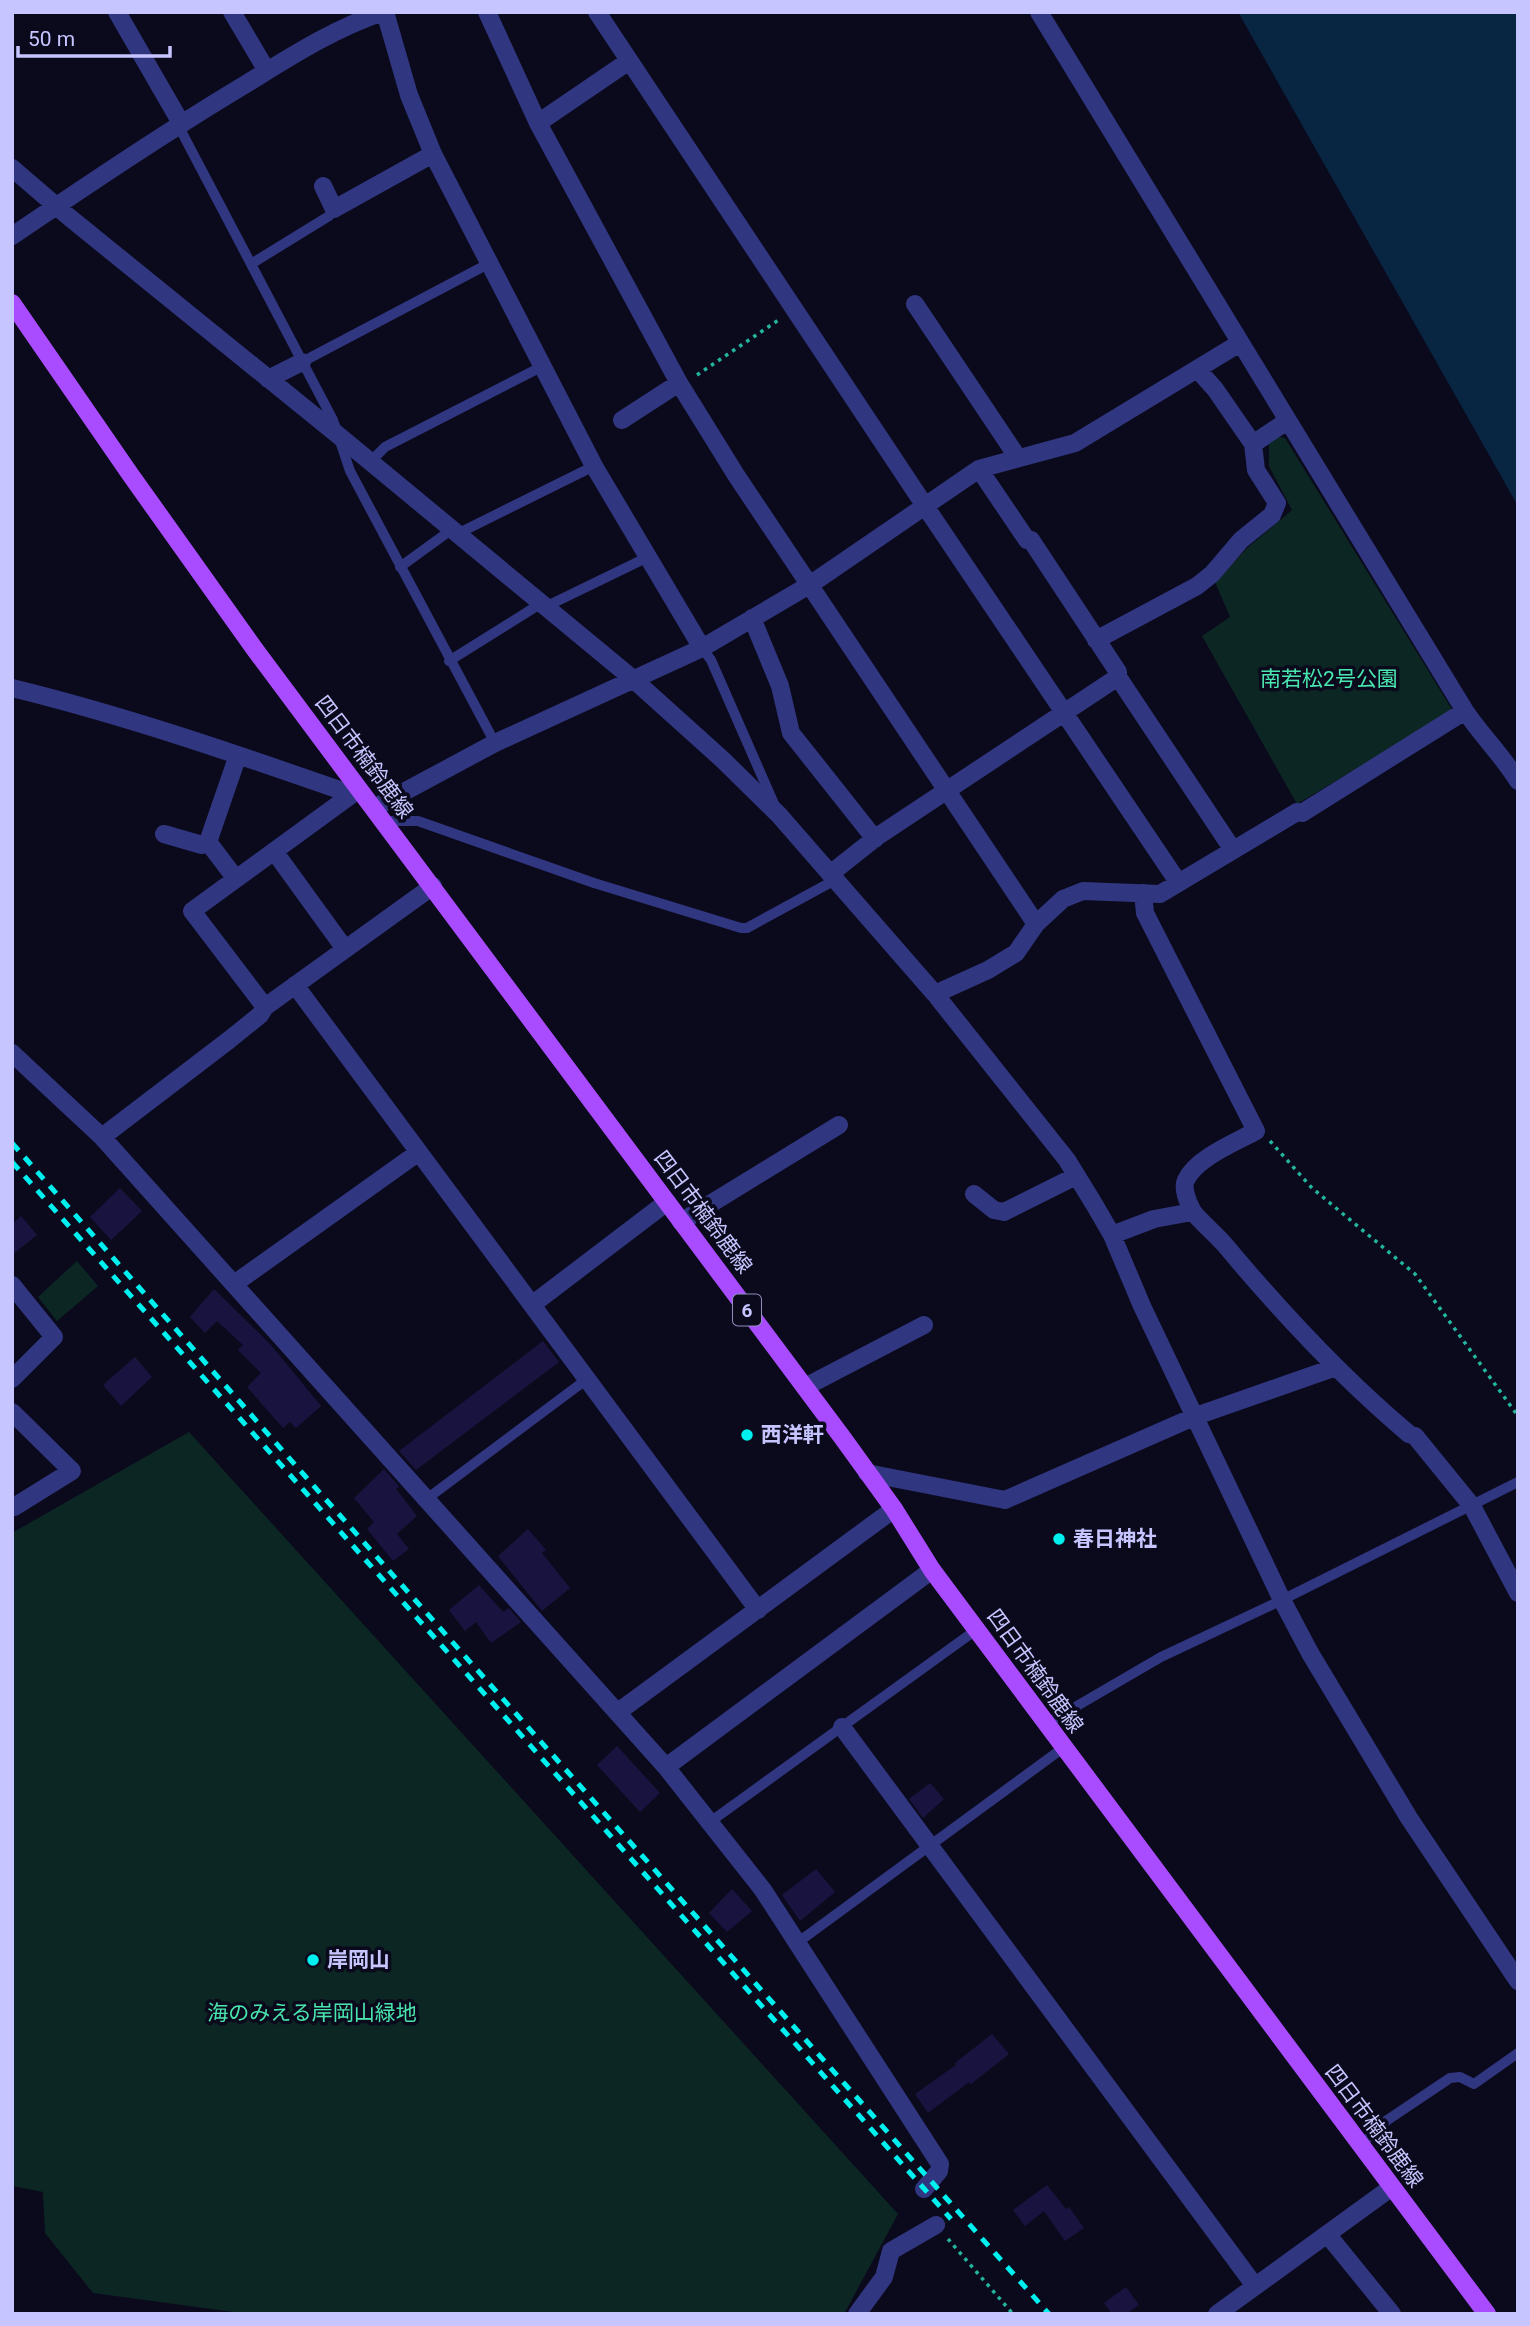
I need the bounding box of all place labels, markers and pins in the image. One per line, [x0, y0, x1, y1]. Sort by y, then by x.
place label: 西洋軒 [761, 1423, 824, 1447]
marker: 西洋軒 [739, 1427, 755, 1443]
place label: 春日神社 [1073, 1527, 1157, 1551]
marker: 春日神社 [1051, 1531, 1067, 1547]
place label: 岸岡山 [327, 1948, 390, 1972]
marker: 岸岡山 [305, 1952, 321, 1968]

